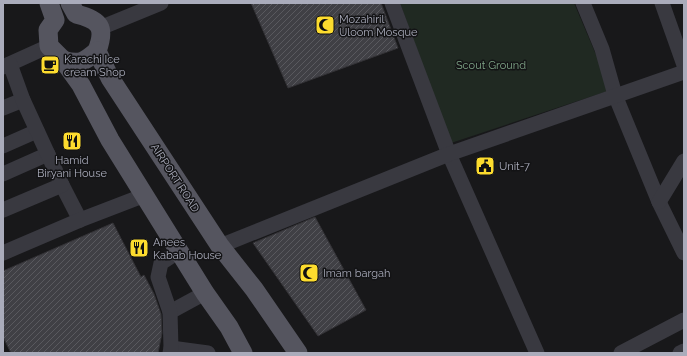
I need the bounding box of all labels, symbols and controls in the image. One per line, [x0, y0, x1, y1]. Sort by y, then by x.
place label: Mozahiril Uloom Mosque [339, 13, 418, 39]
mosque icon: Mozahiril Uloom Mosque [314, 14, 336, 36]
place label: Karachi Ice cream Shop [64, 53, 126, 79]
cafe icon: Karachi Ice cream Shop [39, 54, 61, 76]
park label: Scout Ground [456, 59, 526, 72]
restaurant icon: Hamid Biryani House [61, 130, 83, 152]
street label: AIRPORT ROAD [148, 141, 202, 215]
place label: Hamid Biryani House [37, 154, 107, 180]
public building icon: Unit-7 [474, 155, 496, 177]
place label: Unit-7 [499, 160, 530, 173]
place label: Anees Kabab House [153, 236, 222, 262]
restaurant icon: Anees Kabab House [128, 237, 150, 259]
mosque icon: Imam bargah [298, 262, 320, 284]
place label: Imam bargah [323, 267, 390, 280]

